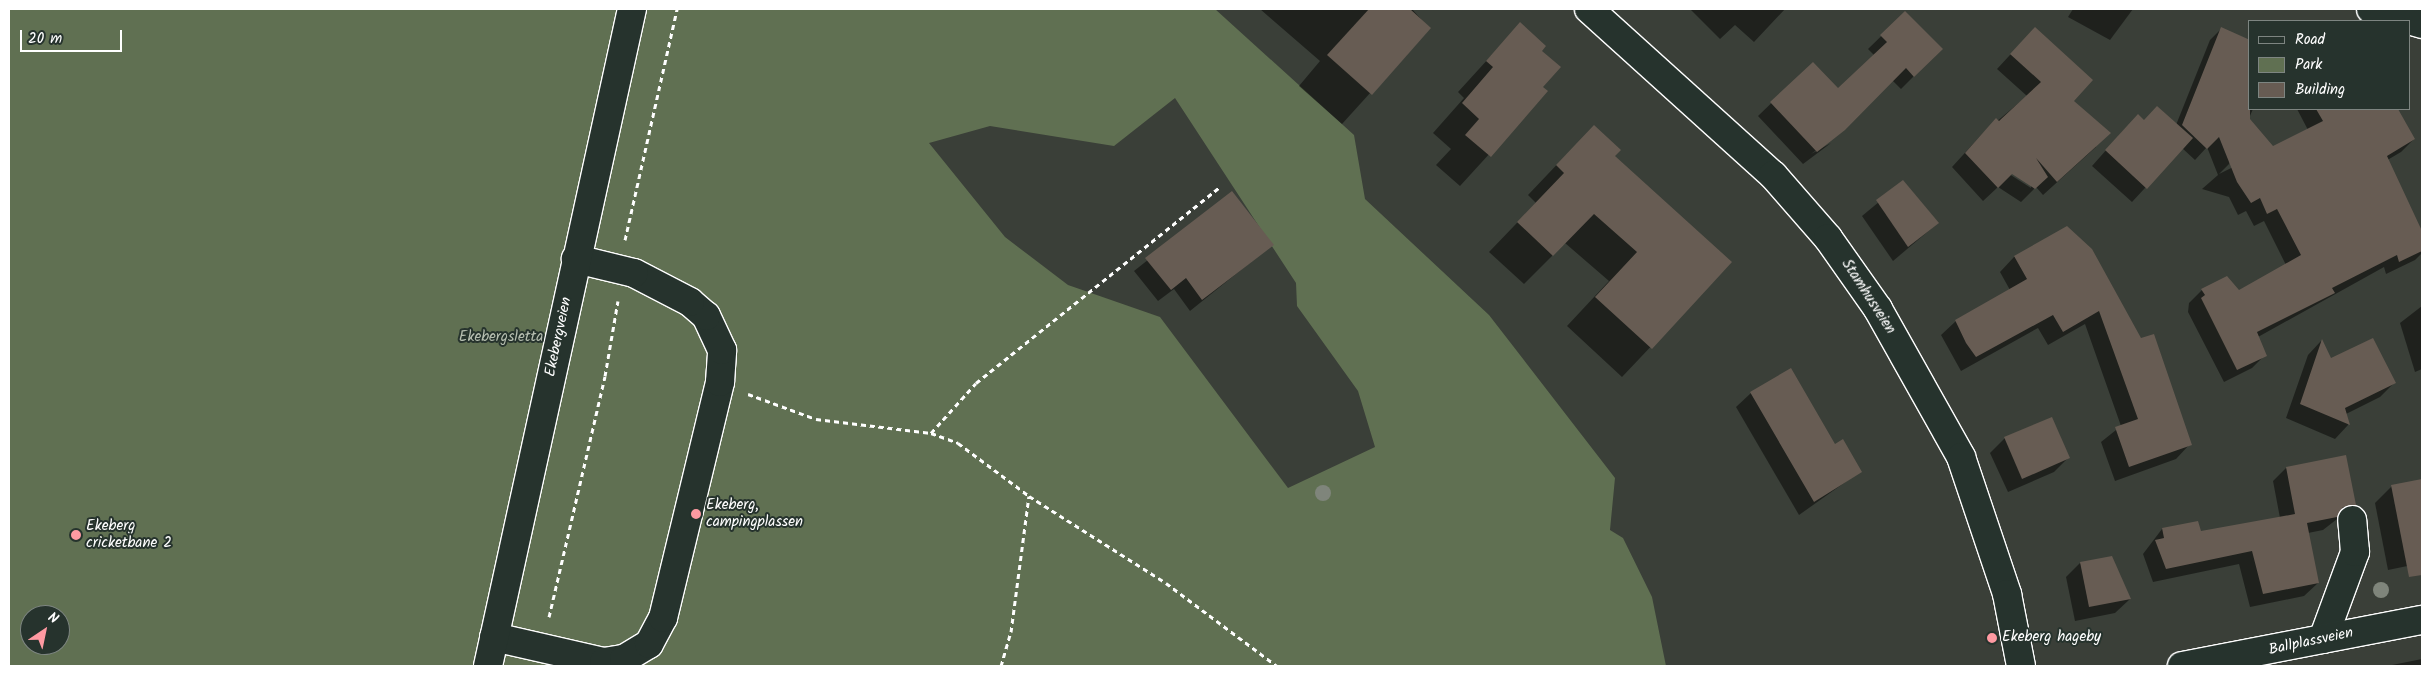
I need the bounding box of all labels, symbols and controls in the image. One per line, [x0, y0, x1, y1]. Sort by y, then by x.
scale bar [22, 20, 125, 52]
legend [2248, 20, 2411, 110]
text: 20 m [28, 27, 62, 51]
text: Road [2295, 28, 2325, 52]
text: Park [2295, 53, 2322, 77]
text: Building [2295, 78, 2345, 102]
street label: Stamhusveien [1837, 256, 1899, 338]
street label: Ekebergveien [542, 296, 576, 378]
park label: Ekebergsletta [459, 329, 543, 347]
place label: Ekeberg, campingplassen [706, 496, 803, 531]
marker: Ekeberg, campingplassen [690, 508, 702, 520]
place label: Ekeberg cricketbane 2 [86, 517, 172, 552]
marker: Ekeberg cricketbane 2 [70, 529, 82, 541]
north arrow [20, 605, 70, 655]
text: N [43, 607, 63, 630]
street label: Ballplassveien [2267, 624, 2355, 660]
place label: Ekeberg hageby [2002, 629, 2101, 647]
marker: Ekeberg hageby [1986, 632, 1998, 644]

